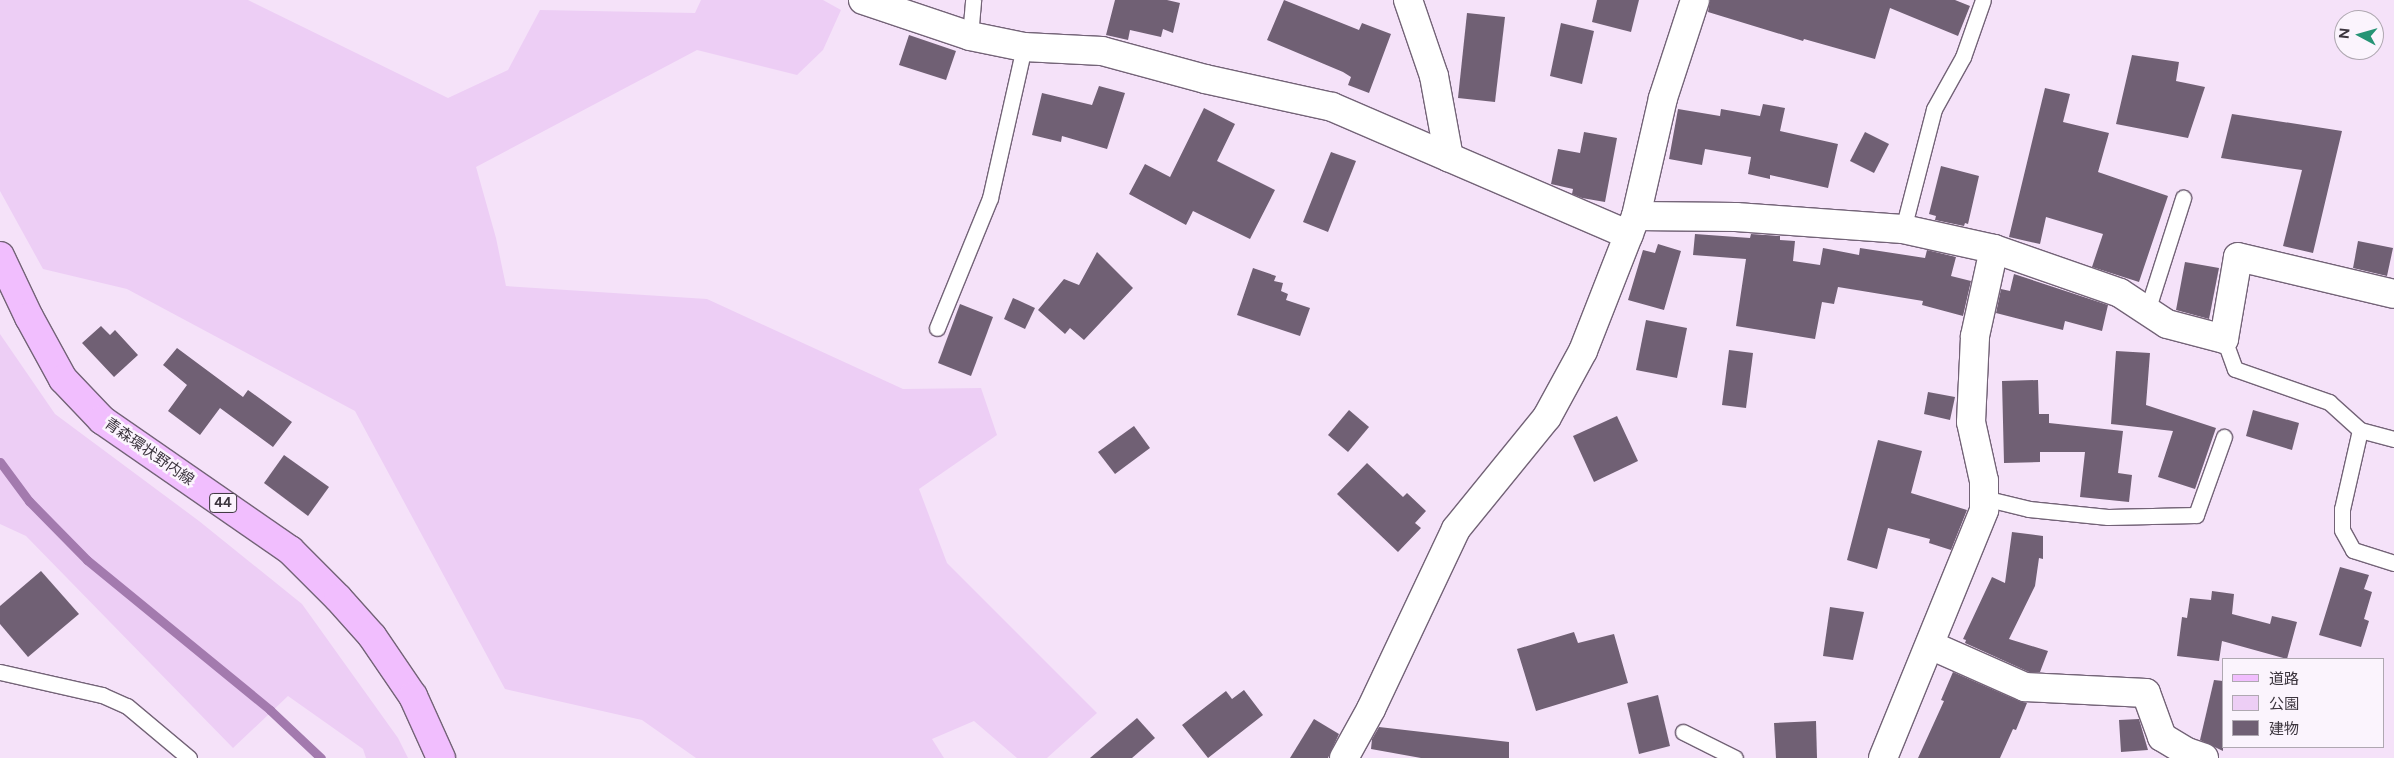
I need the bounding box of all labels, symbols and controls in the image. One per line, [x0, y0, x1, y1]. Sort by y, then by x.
north arrow [2334, 10, 2384, 60]
text: N [2336, 27, 2354, 40]
street label: 青森環状野内線 [101, 415, 197, 489]
road number: 44 [208, 492, 238, 514]
legend [2222, 658, 2384, 748]
text: 道路 [2269, 670, 2299, 688]
text: 公園 [2269, 695, 2299, 713]
text: 建物 [2269, 720, 2299, 738]

